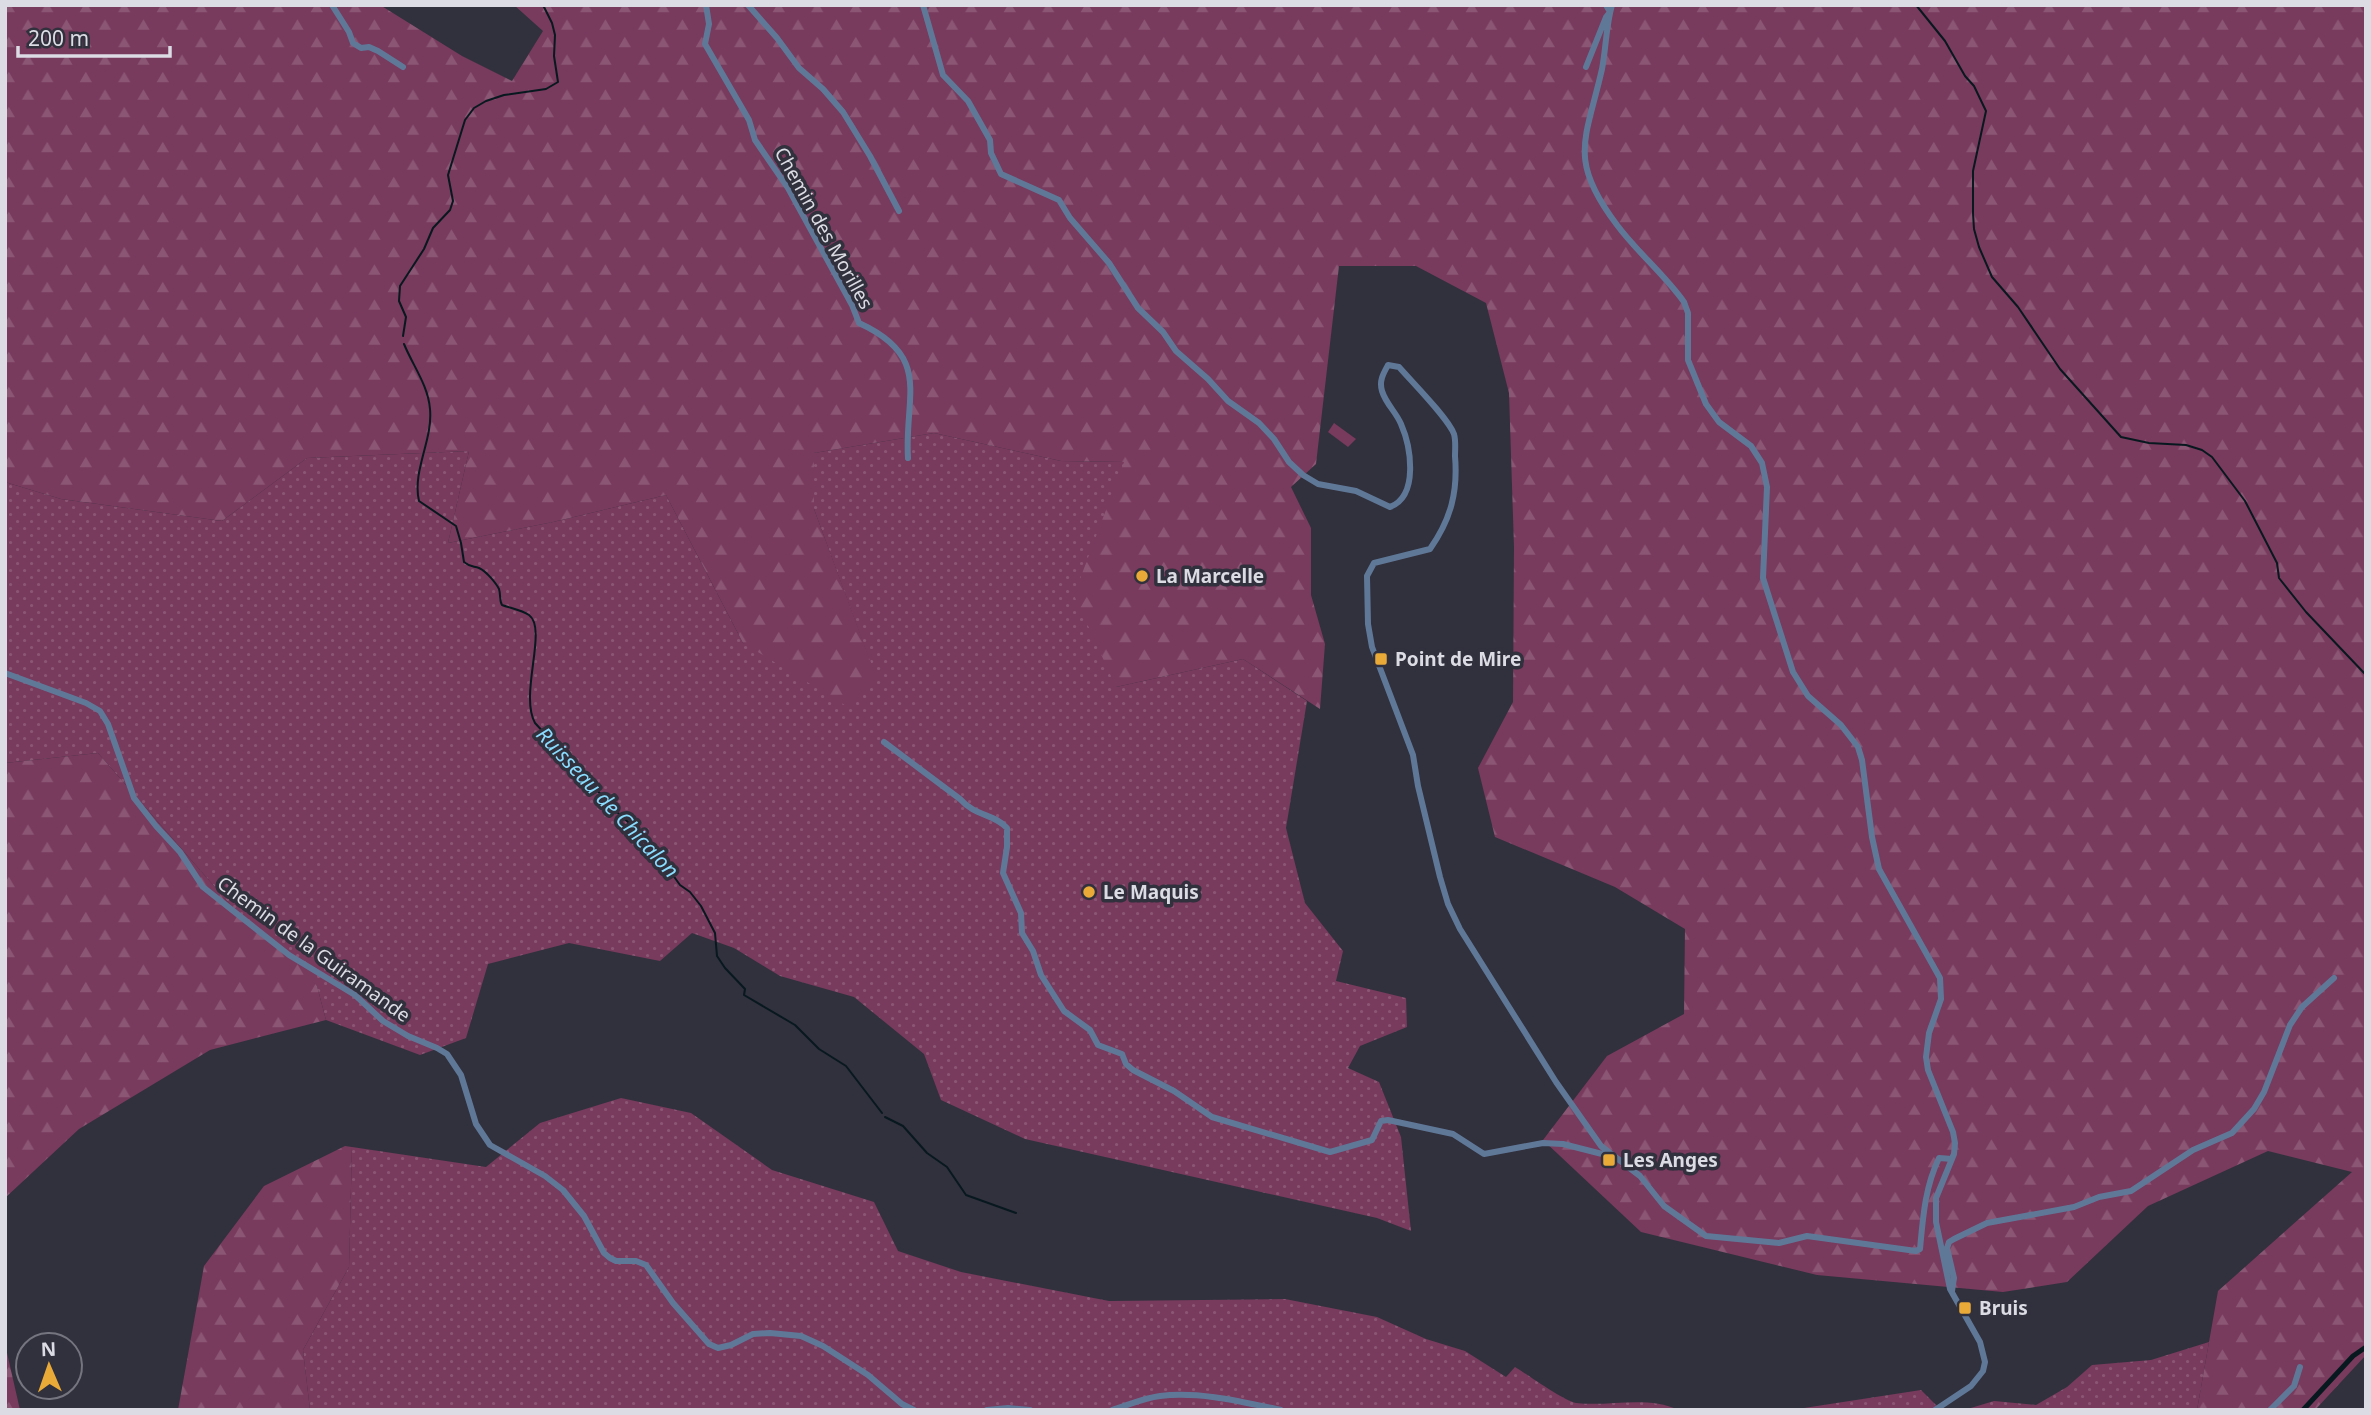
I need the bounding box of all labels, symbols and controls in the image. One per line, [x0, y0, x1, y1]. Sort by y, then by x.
scale bar [18, 14, 170, 58]
text: 200 m [28, 24, 89, 52]
street label: Chemin des Morilles [769, 142, 879, 314]
place label: La Marcelle [1156, 563, 1264, 589]
marker: La Marcelle [1134, 568, 1150, 584]
place label: Point de Mire [1395, 646, 1521, 672]
marker: Point de Mire [1373, 651, 1389, 667]
water label: Ruisseau de Chicalon [531, 721, 685, 883]
street label: Chemin de la Guiramande [212, 870, 416, 1028]
place label: Le Maquis [1103, 879, 1199, 905]
marker: Le Maquis [1081, 884, 1097, 900]
place label: Les Anges [1623, 1147, 1718, 1173]
marker: Les Anges [1601, 1152, 1617, 1168]
place label: Bruis [1979, 1295, 2028, 1321]
marker: Bruis [1957, 1300, 1973, 1316]
north arrow [14, 1331, 84, 1401]
text: N [40, 1336, 57, 1362]

